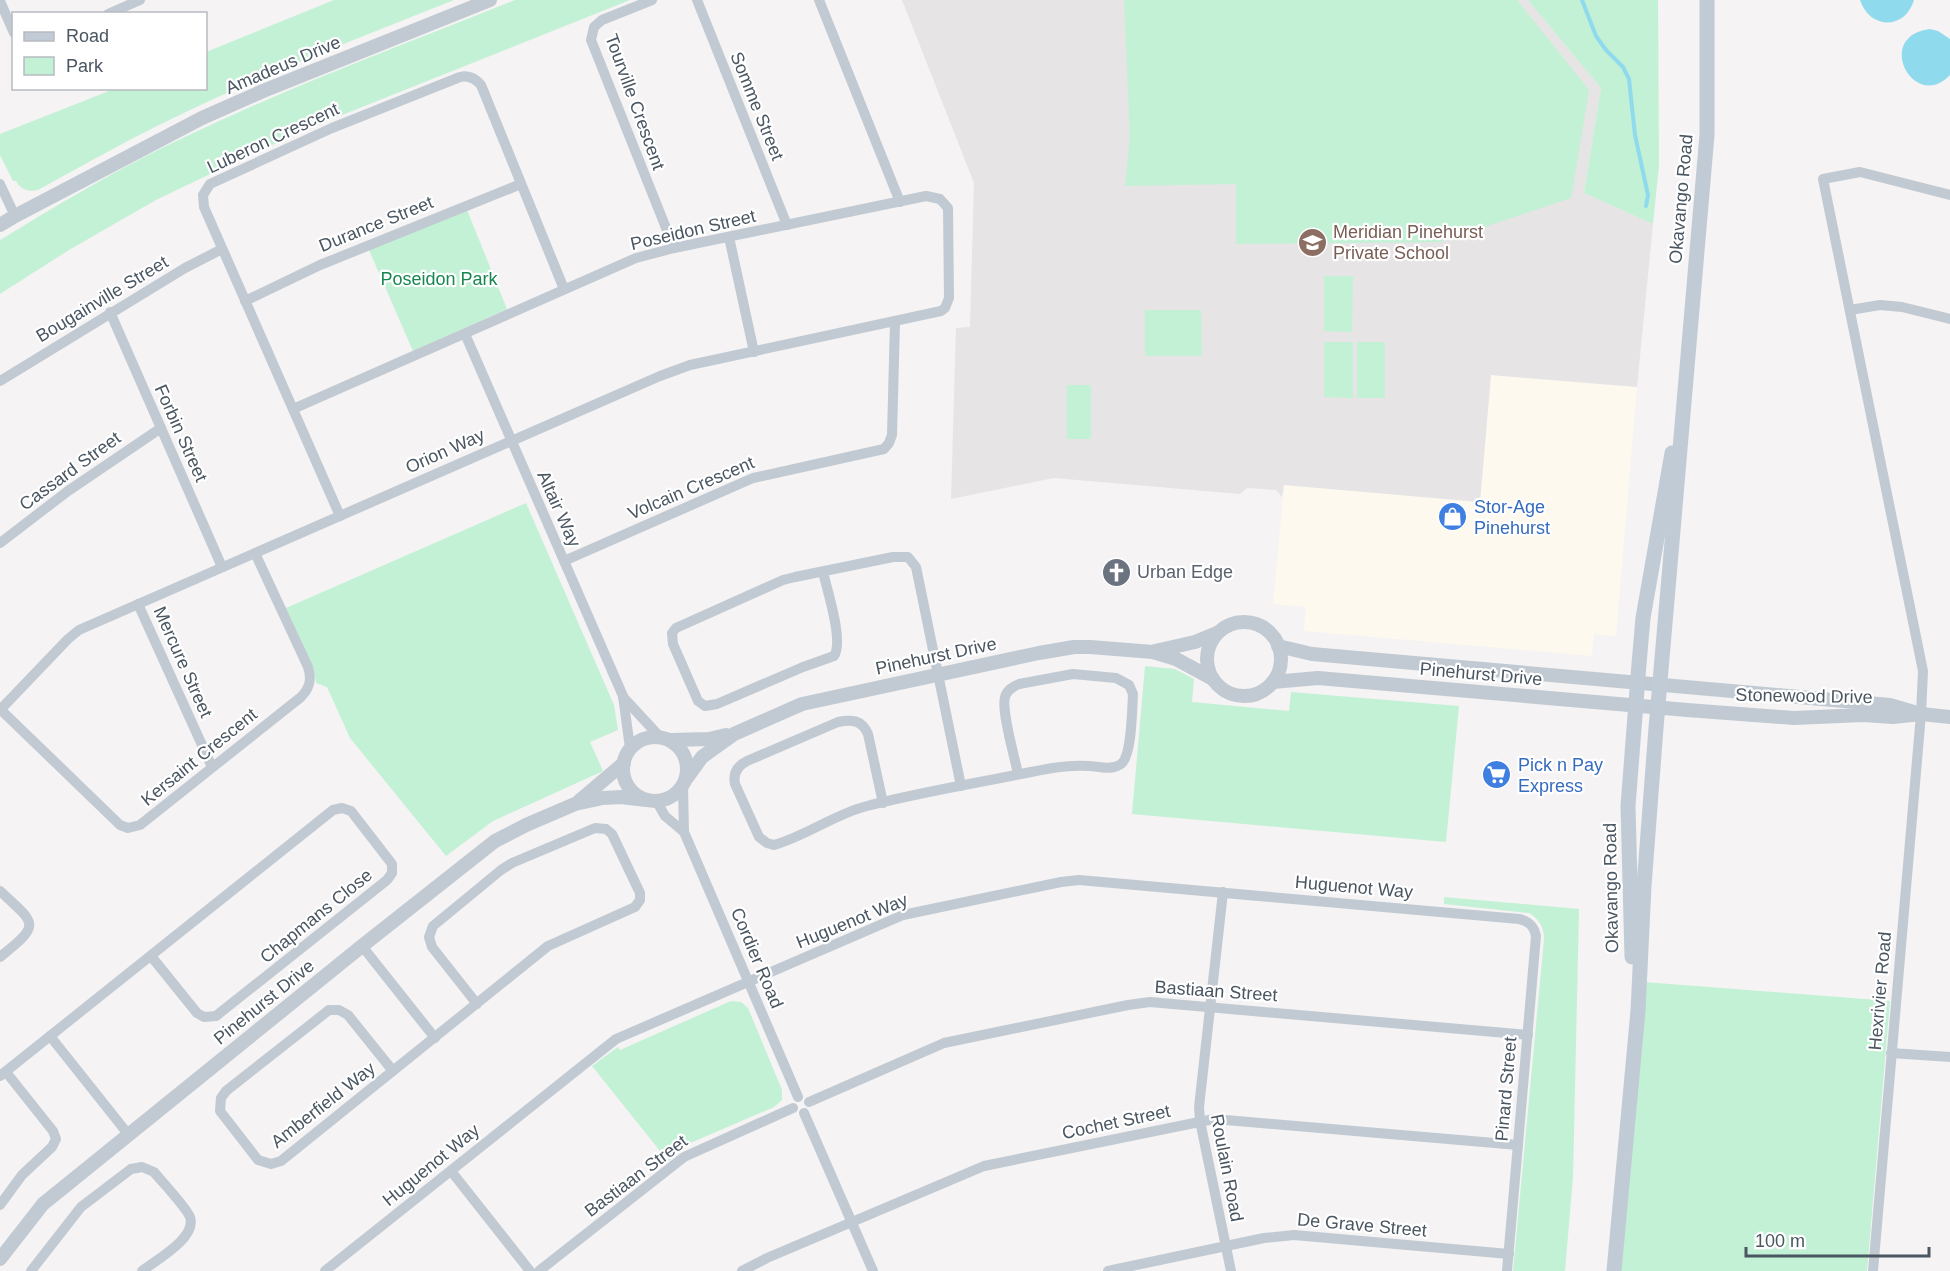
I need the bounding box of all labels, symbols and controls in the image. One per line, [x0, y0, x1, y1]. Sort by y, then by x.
legend [12, 12, 207, 90]
text: Road [66, 26, 109, 46]
street label: Tourville Crescent [601, 31, 669, 173]
street label: Amadeus Drive [222, 32, 344, 98]
street label: Somme Street [726, 49, 788, 163]
text: Park [66, 56, 104, 76]
street label: Luberon Crescent [204, 99, 342, 177]
street label: Okavango Road [1665, 133, 1697, 265]
street label: Durance Street [316, 192, 436, 256]
street label: Poseidon Street [628, 206, 758, 254]
place label: Meridian Pinehurst Private School [1333, 222, 1483, 263]
school or university icon: Meridian Pinehurst Private School [1296, 226, 1328, 258]
street label: Bougainville Street [33, 252, 171, 346]
park label: Poseidon Park [380, 269, 499, 289]
street label: Forbin Street [151, 381, 211, 485]
street label: Orion Way [402, 425, 488, 477]
street label: Cassard Street [16, 428, 124, 514]
street label: Volcain Crescent [625, 452, 757, 524]
street label: Altair Way [533, 468, 585, 550]
place label: Stor-Age Pinehurst [1474, 497, 1550, 538]
shop icon: Stor-Age Pinehurst [1437, 501, 1469, 533]
church icon: Urban Edge [1100, 556, 1132, 588]
place label: Urban Edge [1137, 562, 1233, 582]
street label: Mercure Street [150, 604, 216, 720]
street label: Pinehurst Drive [874, 633, 998, 679]
street label: Pinehurst Drive [1419, 659, 1543, 689]
street label: Stonewood Drive [1735, 685, 1873, 707]
street label: Kersaint Crescent [137, 704, 261, 810]
place label: Pick n Pay Express [1518, 755, 1603, 796]
supermarket icon: Pick n Pay Express [1481, 759, 1513, 791]
street label: Okavango Road [1600, 823, 1622, 953]
street label: Chapmans Close [256, 865, 376, 967]
street label: Huguenot Way [1294, 872, 1414, 902]
street label: Huguenot Way [793, 890, 911, 952]
street label: Cordier Road [727, 905, 787, 1011]
street label: Hexrivier Road [1865, 931, 1895, 1051]
street label: Pinehurst Drive [210, 956, 318, 1048]
street label: Bastiaan Street [1154, 977, 1278, 1005]
street label: Pinard Street [1491, 1036, 1521, 1142]
street label: Amberfield Way [267, 1058, 379, 1152]
street label: Cochet Street [1060, 1101, 1172, 1143]
street label: Roulain Road [1207, 1113, 1247, 1223]
street label: Huguenot Way [379, 1120, 483, 1210]
street label: Bastiaan Street [581, 1131, 691, 1221]
street label: De Grave Street [1296, 1209, 1428, 1241]
scale bar [1746, 1220, 1929, 1258]
text: 100 m [1755, 1231, 1805, 1251]

